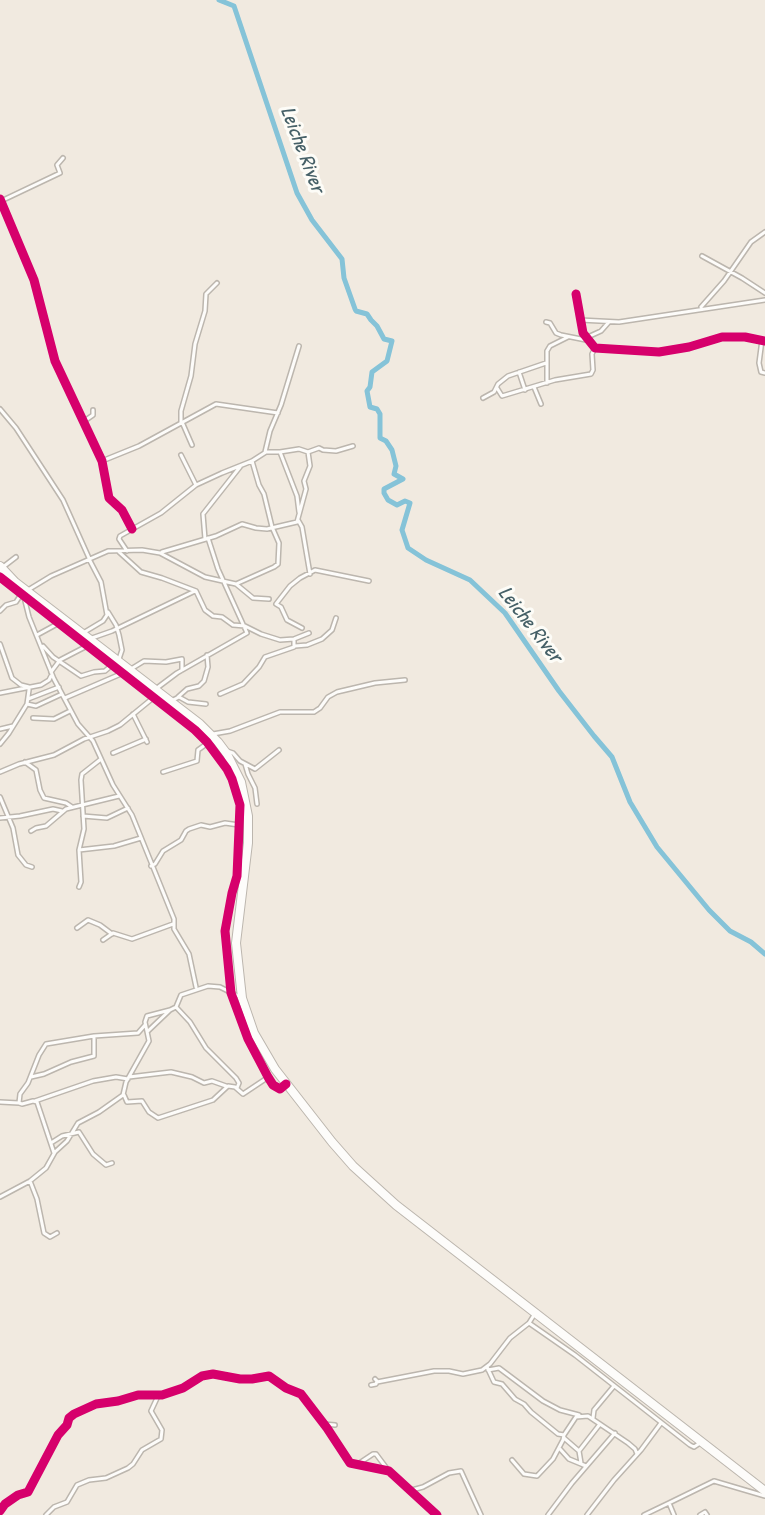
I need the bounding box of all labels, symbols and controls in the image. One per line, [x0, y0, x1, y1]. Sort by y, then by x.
water label: Leiche River [274, 103, 330, 197]
water label: Leiche River [492, 582, 568, 668]

